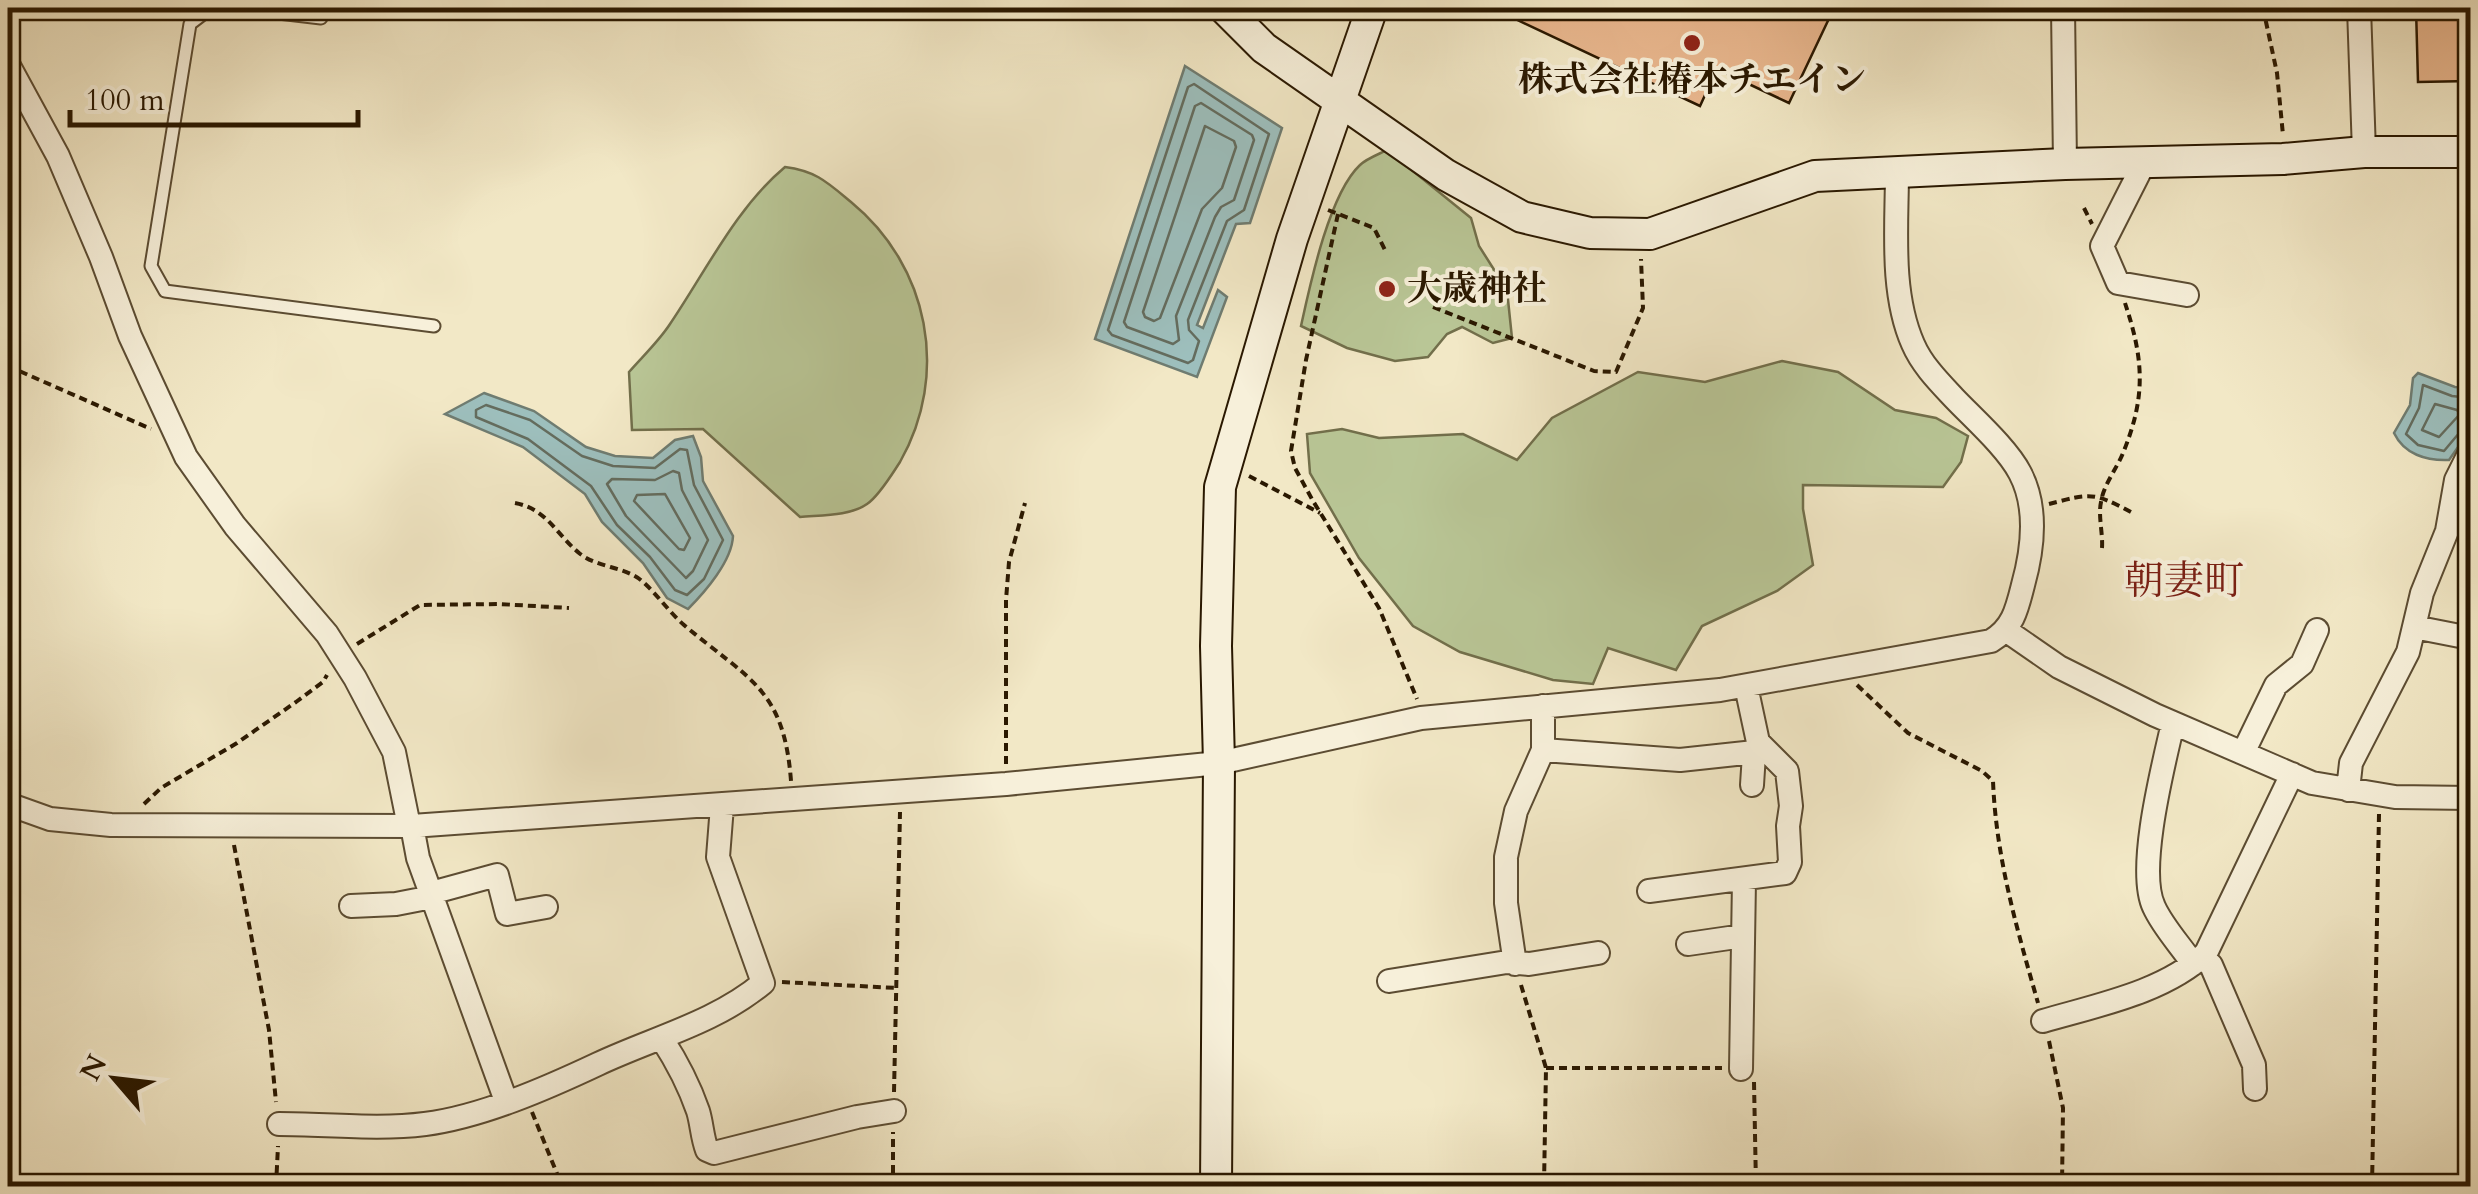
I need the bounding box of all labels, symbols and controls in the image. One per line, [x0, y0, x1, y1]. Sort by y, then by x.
marker: 株式会社椿本チエイン [1681, 32, 1703, 54]
place label: 株式会社椿本チエイン [1518, 56, 1866, 104]
scale bar [70, 65, 358, 127]
text: 100 m [85, 80, 165, 121]
place label: 大歳神社 [1407, 265, 1547, 313]
marker: 大歳神社 [1376, 278, 1398, 300]
district label: 朝妻町 [2124, 554, 2244, 609]
north arrow [65, 1029, 165, 1129]
text: N [71, 1048, 116, 1087]

